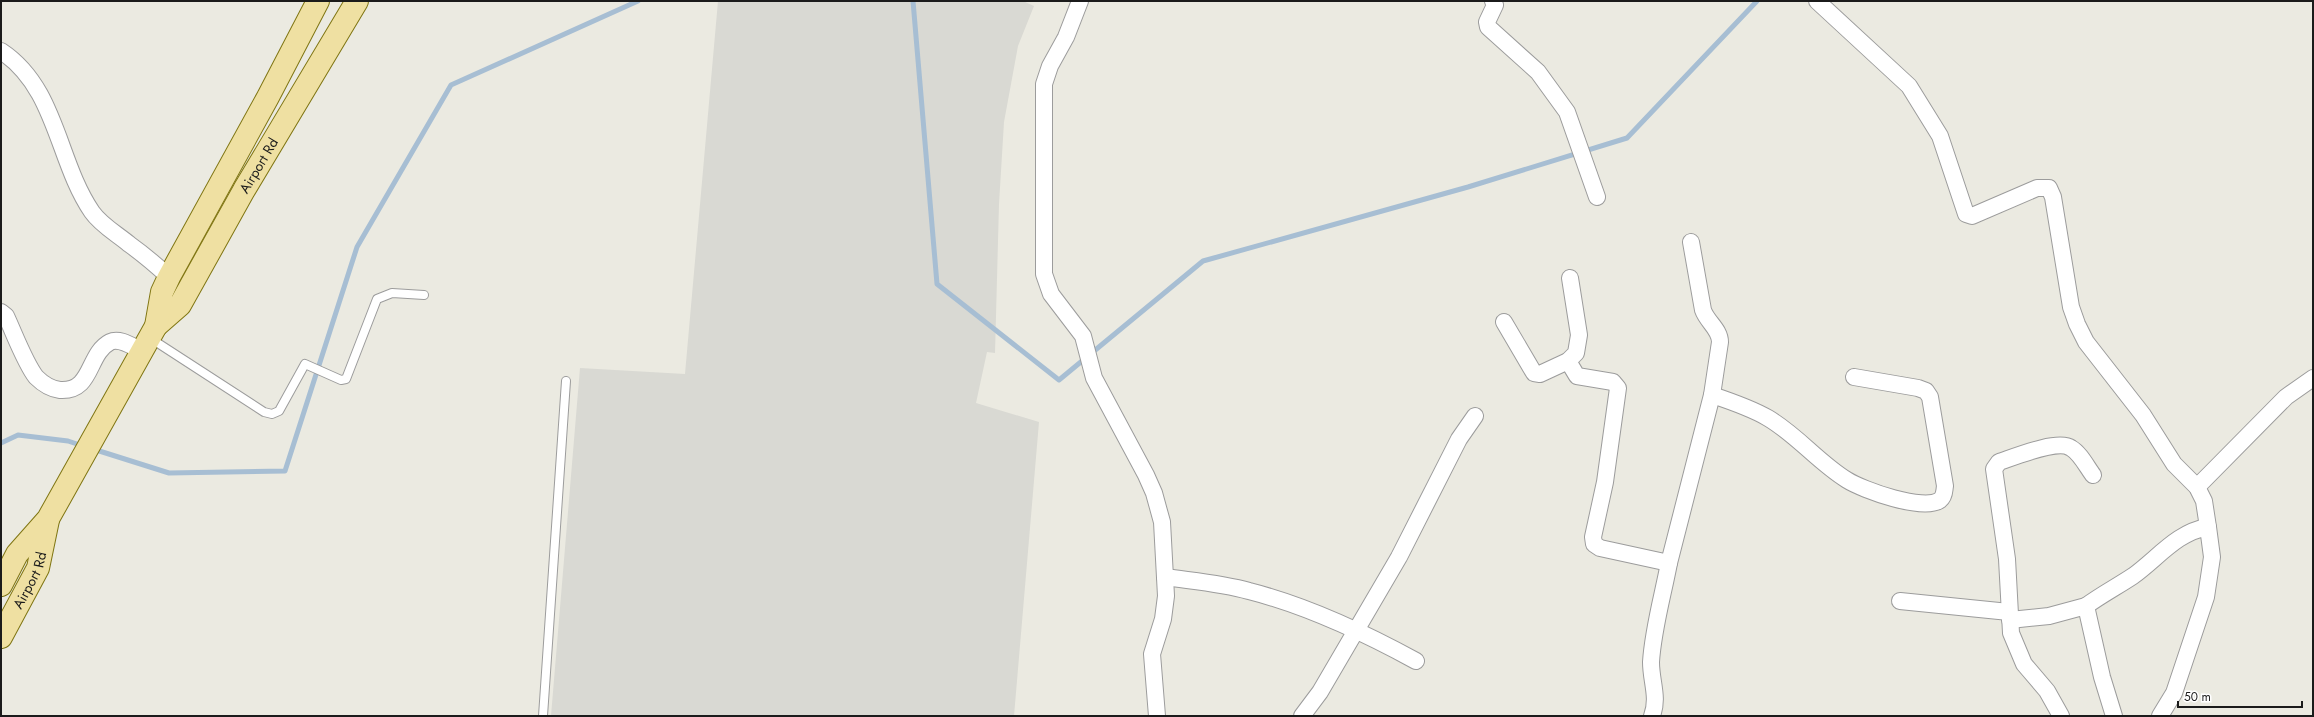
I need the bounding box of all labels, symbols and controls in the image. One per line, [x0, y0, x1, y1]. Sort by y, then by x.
street label: Airport Rd [234, 134, 283, 197]
street label: Airport Rd [8, 550, 51, 612]
scale bar [2178, 683, 2302, 709]
text: 50 m [2184, 688, 2211, 706]

